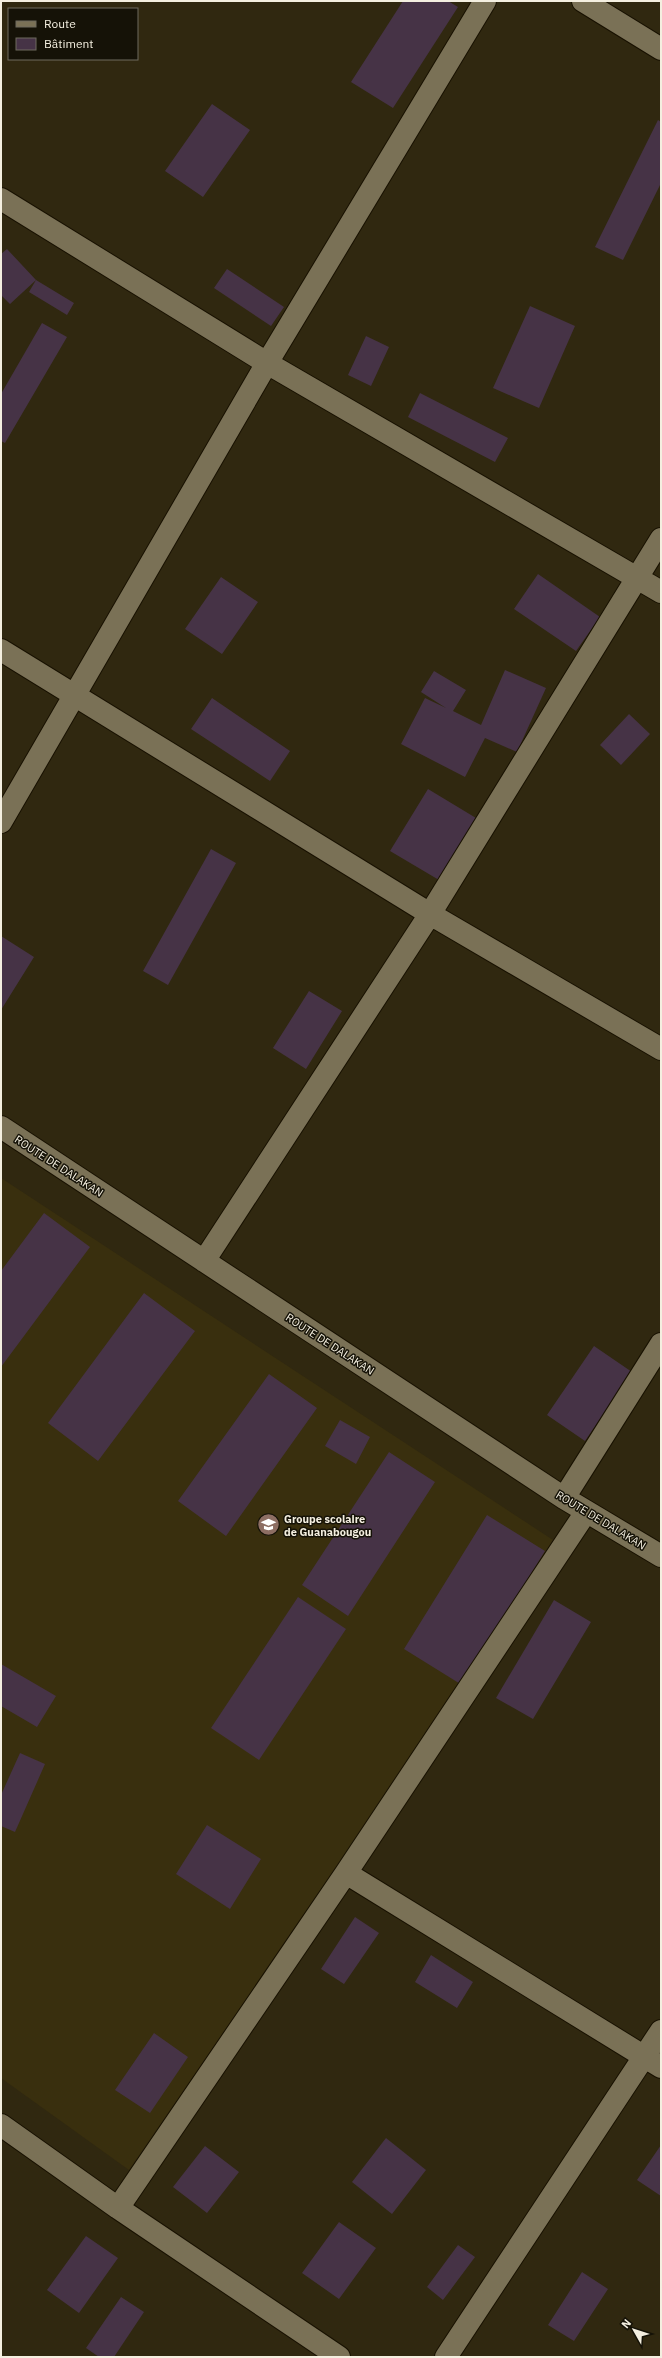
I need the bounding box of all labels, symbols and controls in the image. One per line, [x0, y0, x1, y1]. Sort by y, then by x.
legend [8, 8, 138, 60]
text: Route [44, 16, 76, 31]
text: Bâtiment [44, 36, 94, 51]
street label: ROUTE DE DALAKAN [12, 1132, 106, 1200]
street label: ROUTE DE DALAKAN [283, 1310, 377, 1378]
street label: ROUTE DE DALAKAN [553, 1488, 649, 1552]
school or university icon: Groupe scolaire de Guanabougou [256, 1512, 282, 1538]
place label: Groupe scolaire de Guanabougou [284, 1512, 371, 1539]
north arrow [614, 2310, 654, 2350]
text: N [618, 2316, 634, 2331]

